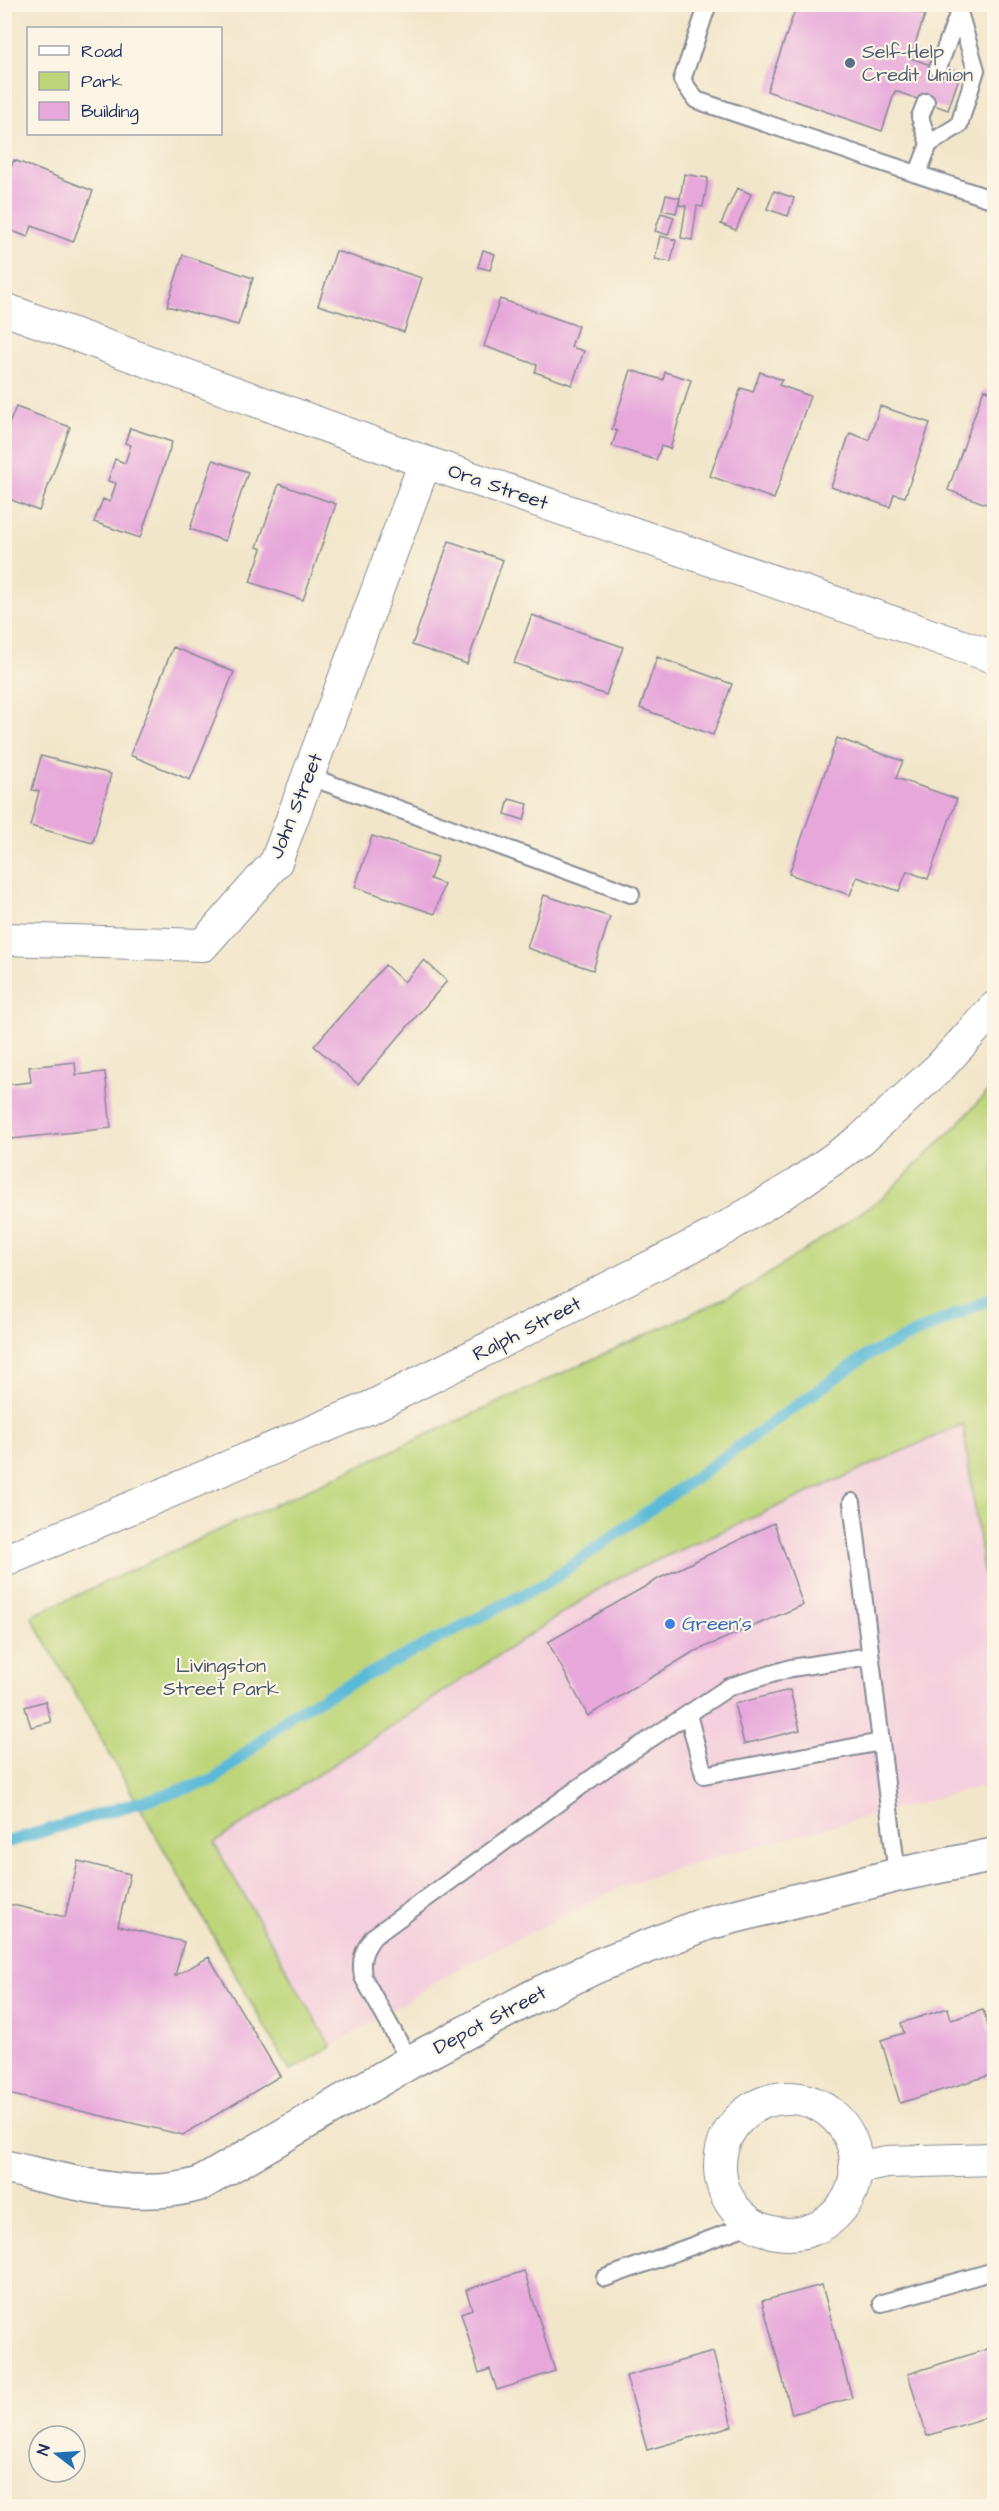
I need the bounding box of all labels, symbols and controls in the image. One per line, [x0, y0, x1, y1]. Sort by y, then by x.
legend [27, 27, 222, 135]
place label: Self-Help Credit Union [862, 38, 973, 89]
text: Road [81, 39, 122, 64]
marker: Self-Help Credit Union [843, 56, 857, 70]
text: Park [81, 69, 123, 94]
text: Building [81, 99, 139, 125]
street label: Ora Street [444, 457, 552, 517]
street label: John Street [262, 749, 330, 863]
street label: Ralph Street [468, 1290, 586, 1368]
place label: Green's [682, 1610, 752, 1638]
marker: Green's [663, 1617, 677, 1631]
park label: Livingston Street Park [163, 1652, 279, 1703]
street label: Depot Street [429, 1979, 551, 2061]
north arrow [27, 2424, 87, 2484]
text: N [32, 2442, 56, 2458]

